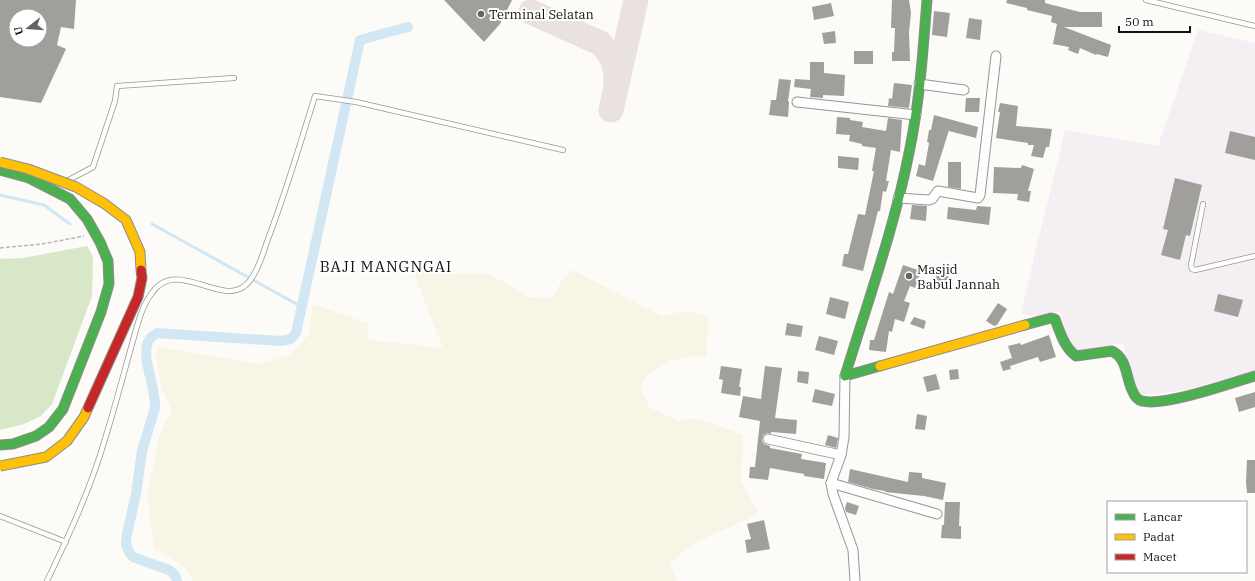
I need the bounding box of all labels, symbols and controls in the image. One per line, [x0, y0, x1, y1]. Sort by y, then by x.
place label: Terminal Selatan [489, 6, 594, 23]
north arrow [8, 8, 48, 48]
scale bar [1119, 8, 1190, 34]
marker: Terminal Selatan [476, 9, 486, 19]
text: 50 m [1125, 14, 1154, 29]
text: U [10, 24, 26, 37]
district label: BAJI MANGNGAI [320, 257, 452, 276]
place label: Masjid Babul Jannah [917, 261, 1000, 293]
marker: Masjid Babul Jannah [904, 271, 914, 281]
legend [1107, 501, 1247, 573]
text: Lancar [1143, 509, 1183, 524]
text: Padat [1143, 529, 1175, 544]
text: Macet [1143, 549, 1177, 564]

